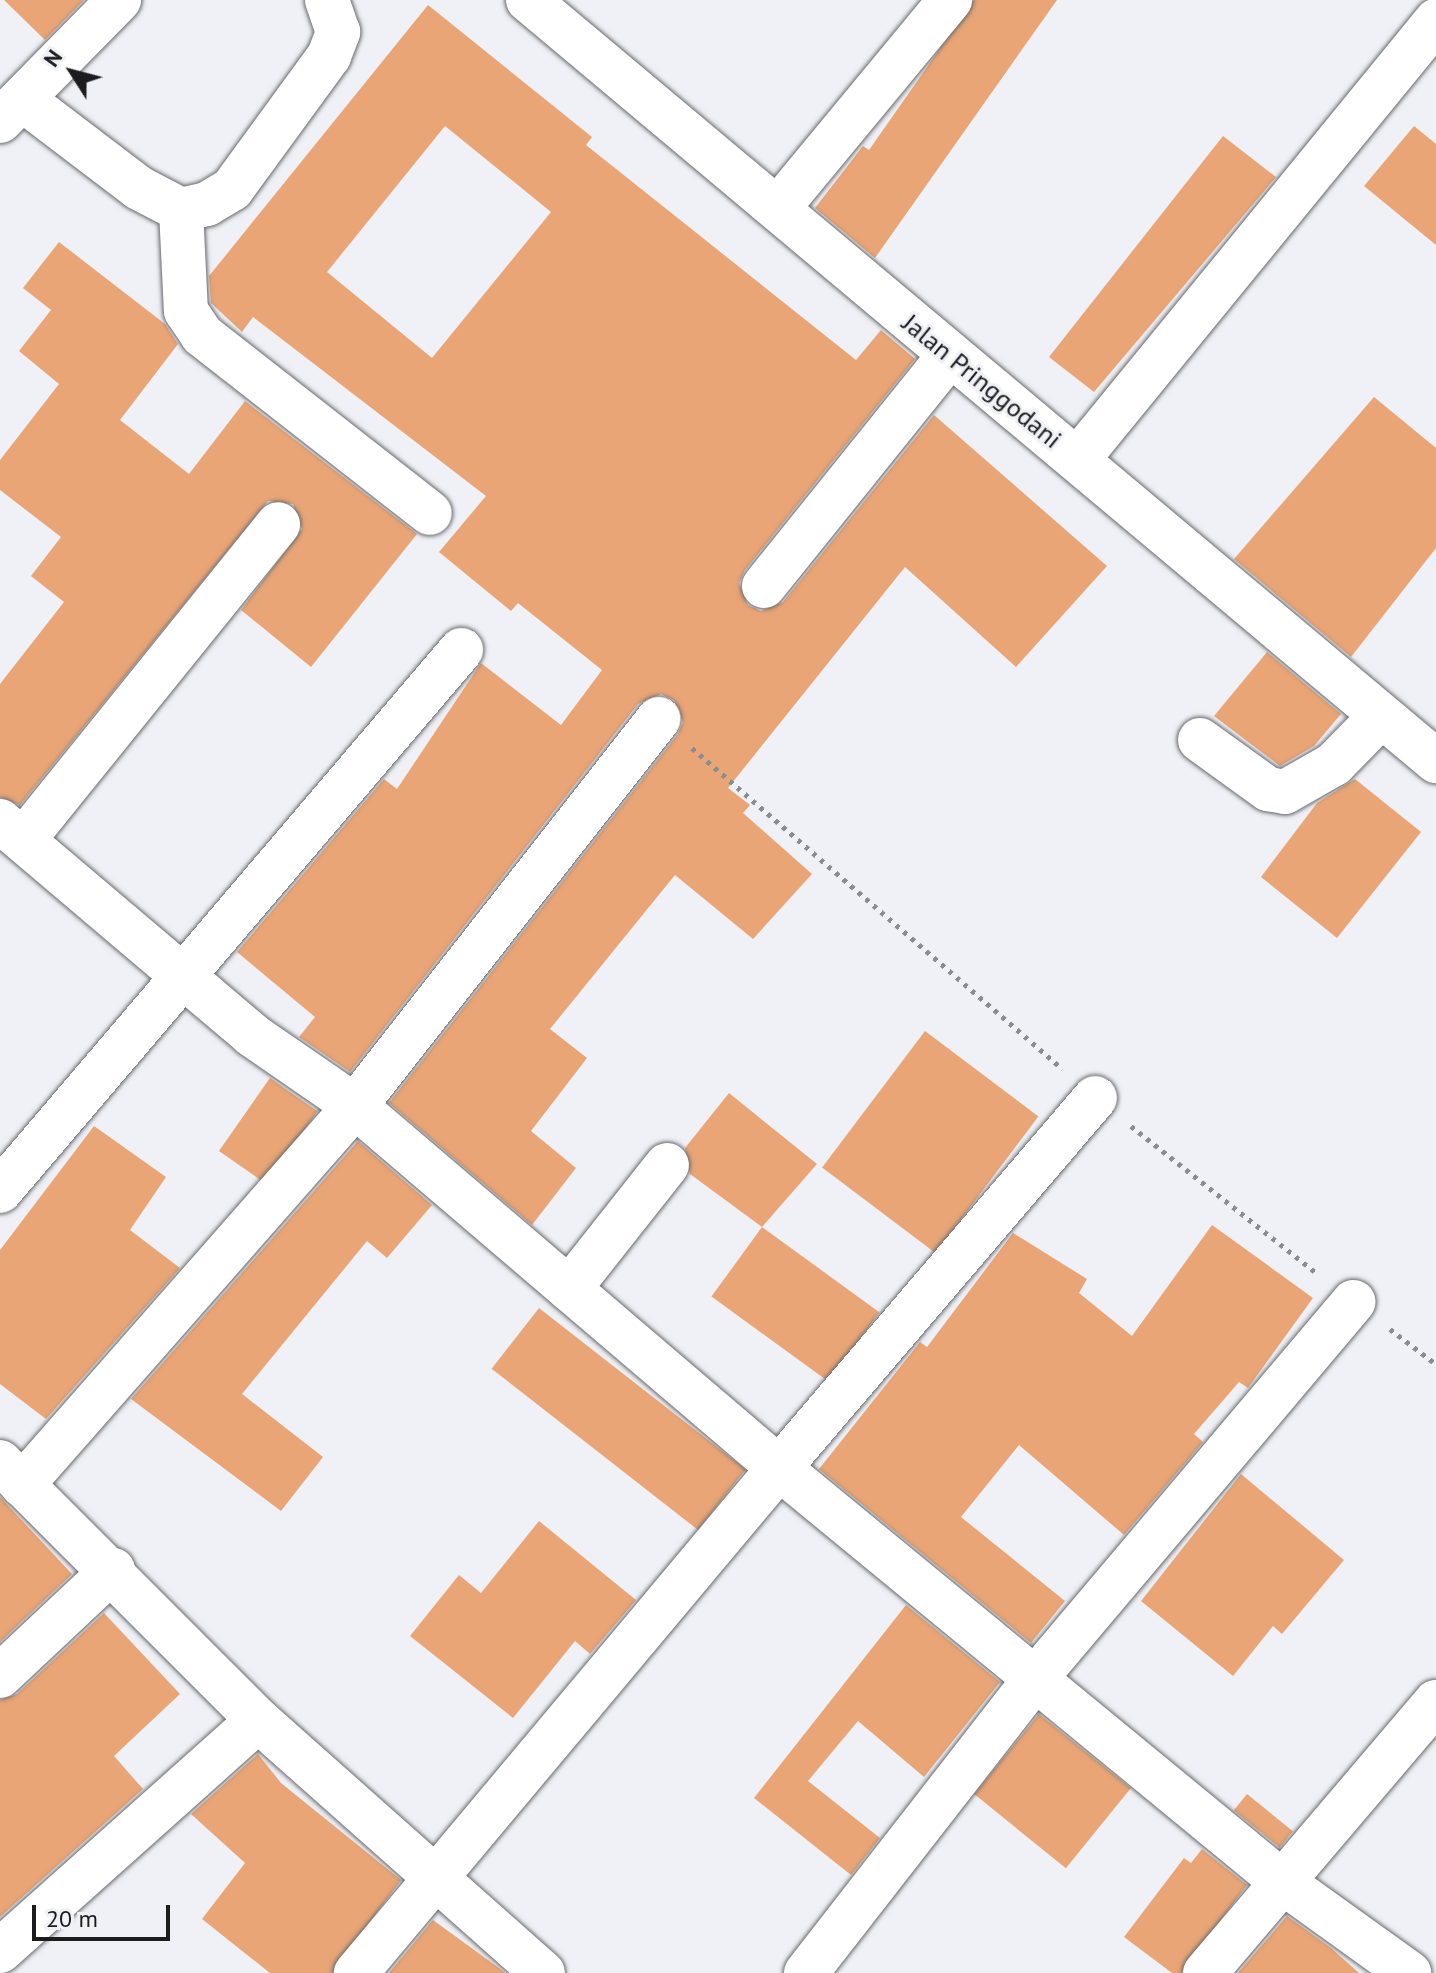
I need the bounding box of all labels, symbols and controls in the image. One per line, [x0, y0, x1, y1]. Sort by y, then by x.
north arrow [32, 32, 112, 112]
text: N [37, 44, 68, 72]
street label: Jalan Pringgodani [896, 307, 1068, 455]
scale bar [36, 1889, 174, 1939]
text: 20 m [46, 1903, 98, 1934]

